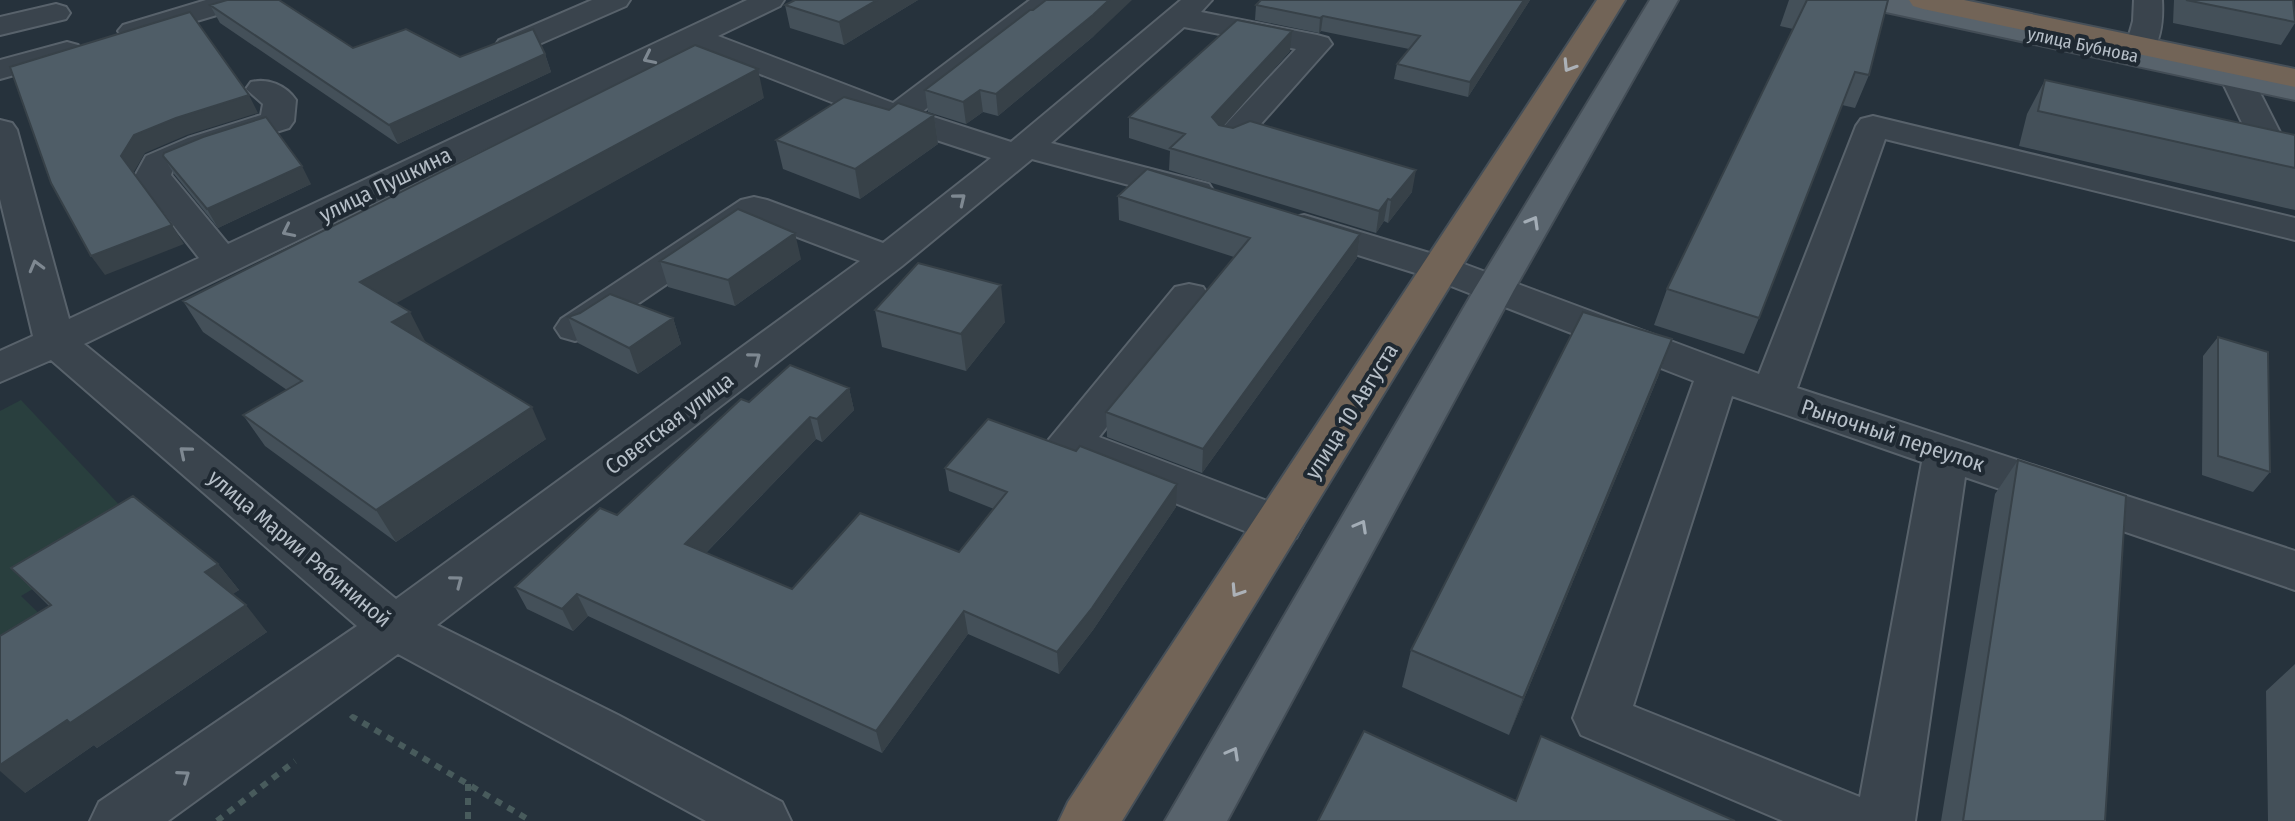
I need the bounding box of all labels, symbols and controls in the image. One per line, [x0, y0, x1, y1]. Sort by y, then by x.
street label: улица Бубнова [2026, 23, 2141, 68]
one-way arrow [643, 48, 658, 64]
one-way arrow [1564, 57, 1579, 72]
street label: улица Пушкина [315, 141, 456, 228]
one-way arrow [951, 194, 966, 209]
one-way arrow [1523, 216, 1539, 231]
one-way arrow [282, 221, 297, 237]
one-way arrow [28, 260, 45, 274]
street label: улица 10 Августа [1299, 338, 1404, 484]
one-way arrow [746, 353, 760, 368]
street label: Советская улица [600, 366, 739, 480]
street label: Рыночный переулок [1798, 393, 1988, 478]
one-way arrow [180, 447, 194, 462]
street label: улица Марии Рябининой [203, 464, 397, 633]
one-way arrow [1351, 521, 1367, 535]
one-way arrow [448, 577, 463, 591]
one-way arrow [1231, 582, 1246, 597]
one-way arrow [1223, 747, 1239, 762]
one-way arrow [175, 771, 189, 786]

